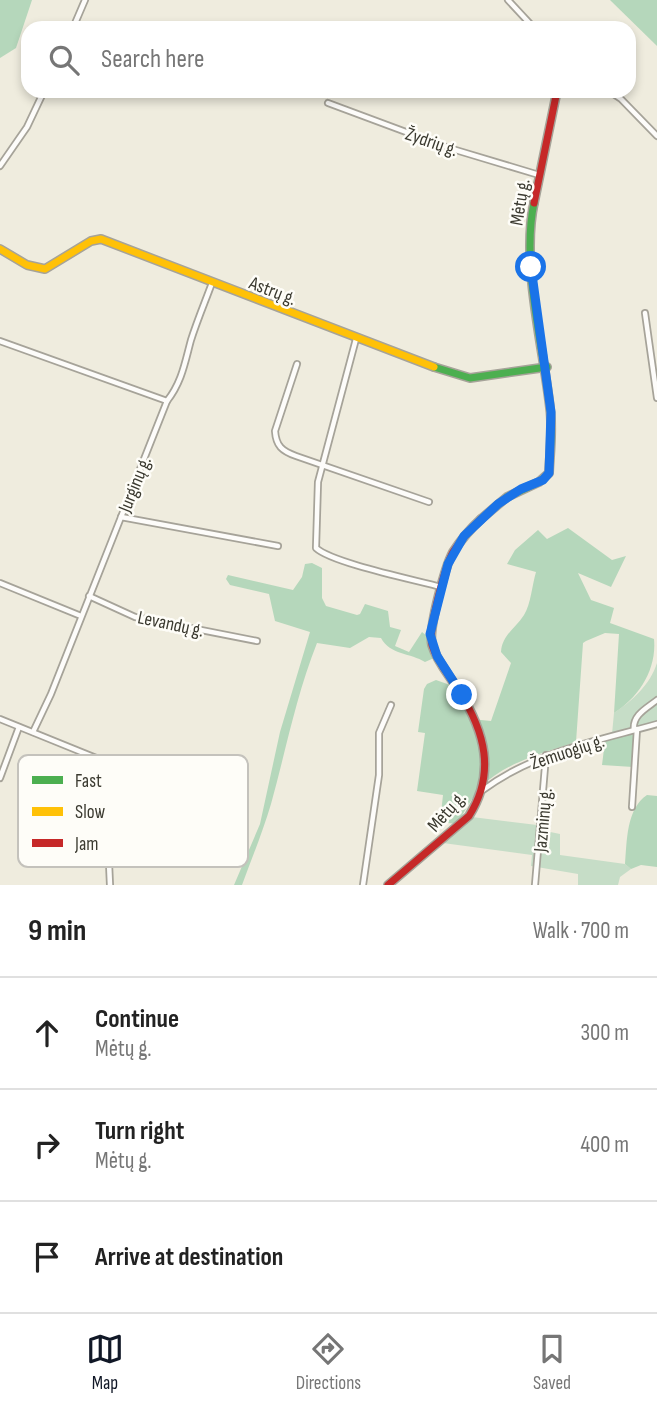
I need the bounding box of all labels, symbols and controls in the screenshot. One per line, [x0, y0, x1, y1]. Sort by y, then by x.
search box [21, 21, 636, 98]
icon: search [45, 41, 83, 79]
text: Search here [101, 44, 204, 75]
street label: Žydrių g. [402, 123, 461, 162]
street label: Mėtų g. [505, 177, 535, 227]
route start [515, 251, 546, 282]
street label: Astrų g. [245, 272, 299, 311]
street label: Jurginų g. [113, 453, 157, 517]
street label: Levandų g. [136, 606, 206, 643]
route end [446, 679, 477, 710]
street label: Žemuogių g. [528, 730, 607, 775]
legend [18, 755, 248, 867]
text: Fast [75, 770, 102, 793]
street label: Mėtų g. [423, 787, 471, 837]
street label: Jazminų g. [529, 787, 558, 854]
text: Slow [75, 801, 105, 824]
text: Jam [74, 833, 98, 856]
text: 9 min [28, 913, 86, 949]
text: Walk · 700 m [533, 917, 629, 945]
text: Continue [95, 1004, 179, 1035]
icon: ahead [28, 1014, 66, 1052]
text: 300 m [580, 1019, 629, 1047]
text: Mėtų g. [95, 1035, 152, 1063]
text: Turn right [95, 1116, 184, 1147]
icon: right [28, 1126, 66, 1164]
text: 400 m [580, 1131, 629, 1159]
text: Mėtų g. [95, 1147, 152, 1175]
icon: arrive [28, 1238, 66, 1276]
text: Arrive at destination [95, 1242, 283, 1273]
tab: Map [86, 1330, 124, 1395]
tab: Directions [296, 1330, 361, 1395]
tab: Saved [533, 1330, 571, 1395]

